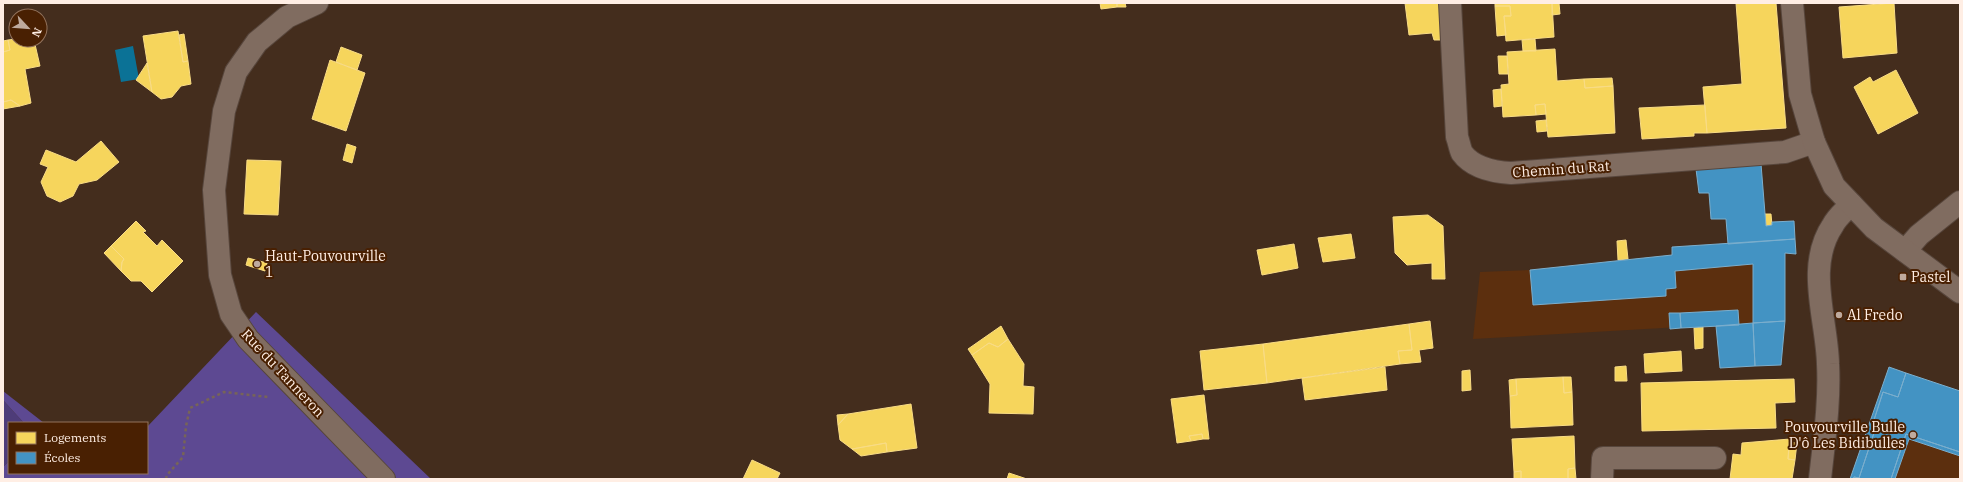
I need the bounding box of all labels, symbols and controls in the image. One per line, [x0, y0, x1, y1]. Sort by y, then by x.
north arrow [8, 8, 48, 48]
text: N [29, 25, 45, 40]
street label: Chemin du Rat [1512, 157, 1610, 181]
place label: Haut-Pouvourville 1 [265, 247, 386, 281]
marker: Haut-Pouvourville 1 [252, 259, 262, 269]
place label: Pastel [1911, 268, 1951, 286]
marker: Pastel [1898, 272, 1908, 282]
place label: Al Fredo [1847, 306, 1903, 324]
marker: Al Fredo [1834, 310, 1844, 320]
street label: Rue du Tanneron [238, 325, 328, 421]
place label: Pouvourville Bulle D'ô Les Bidibulles [1785, 418, 1905, 452]
legend [8, 422, 148, 474]
text: Logements [44, 430, 107, 445]
marker: Pouvourville Bulle D'ô Les Bidibulles [1908, 430, 1918, 440]
text: Écoles [44, 450, 80, 465]

